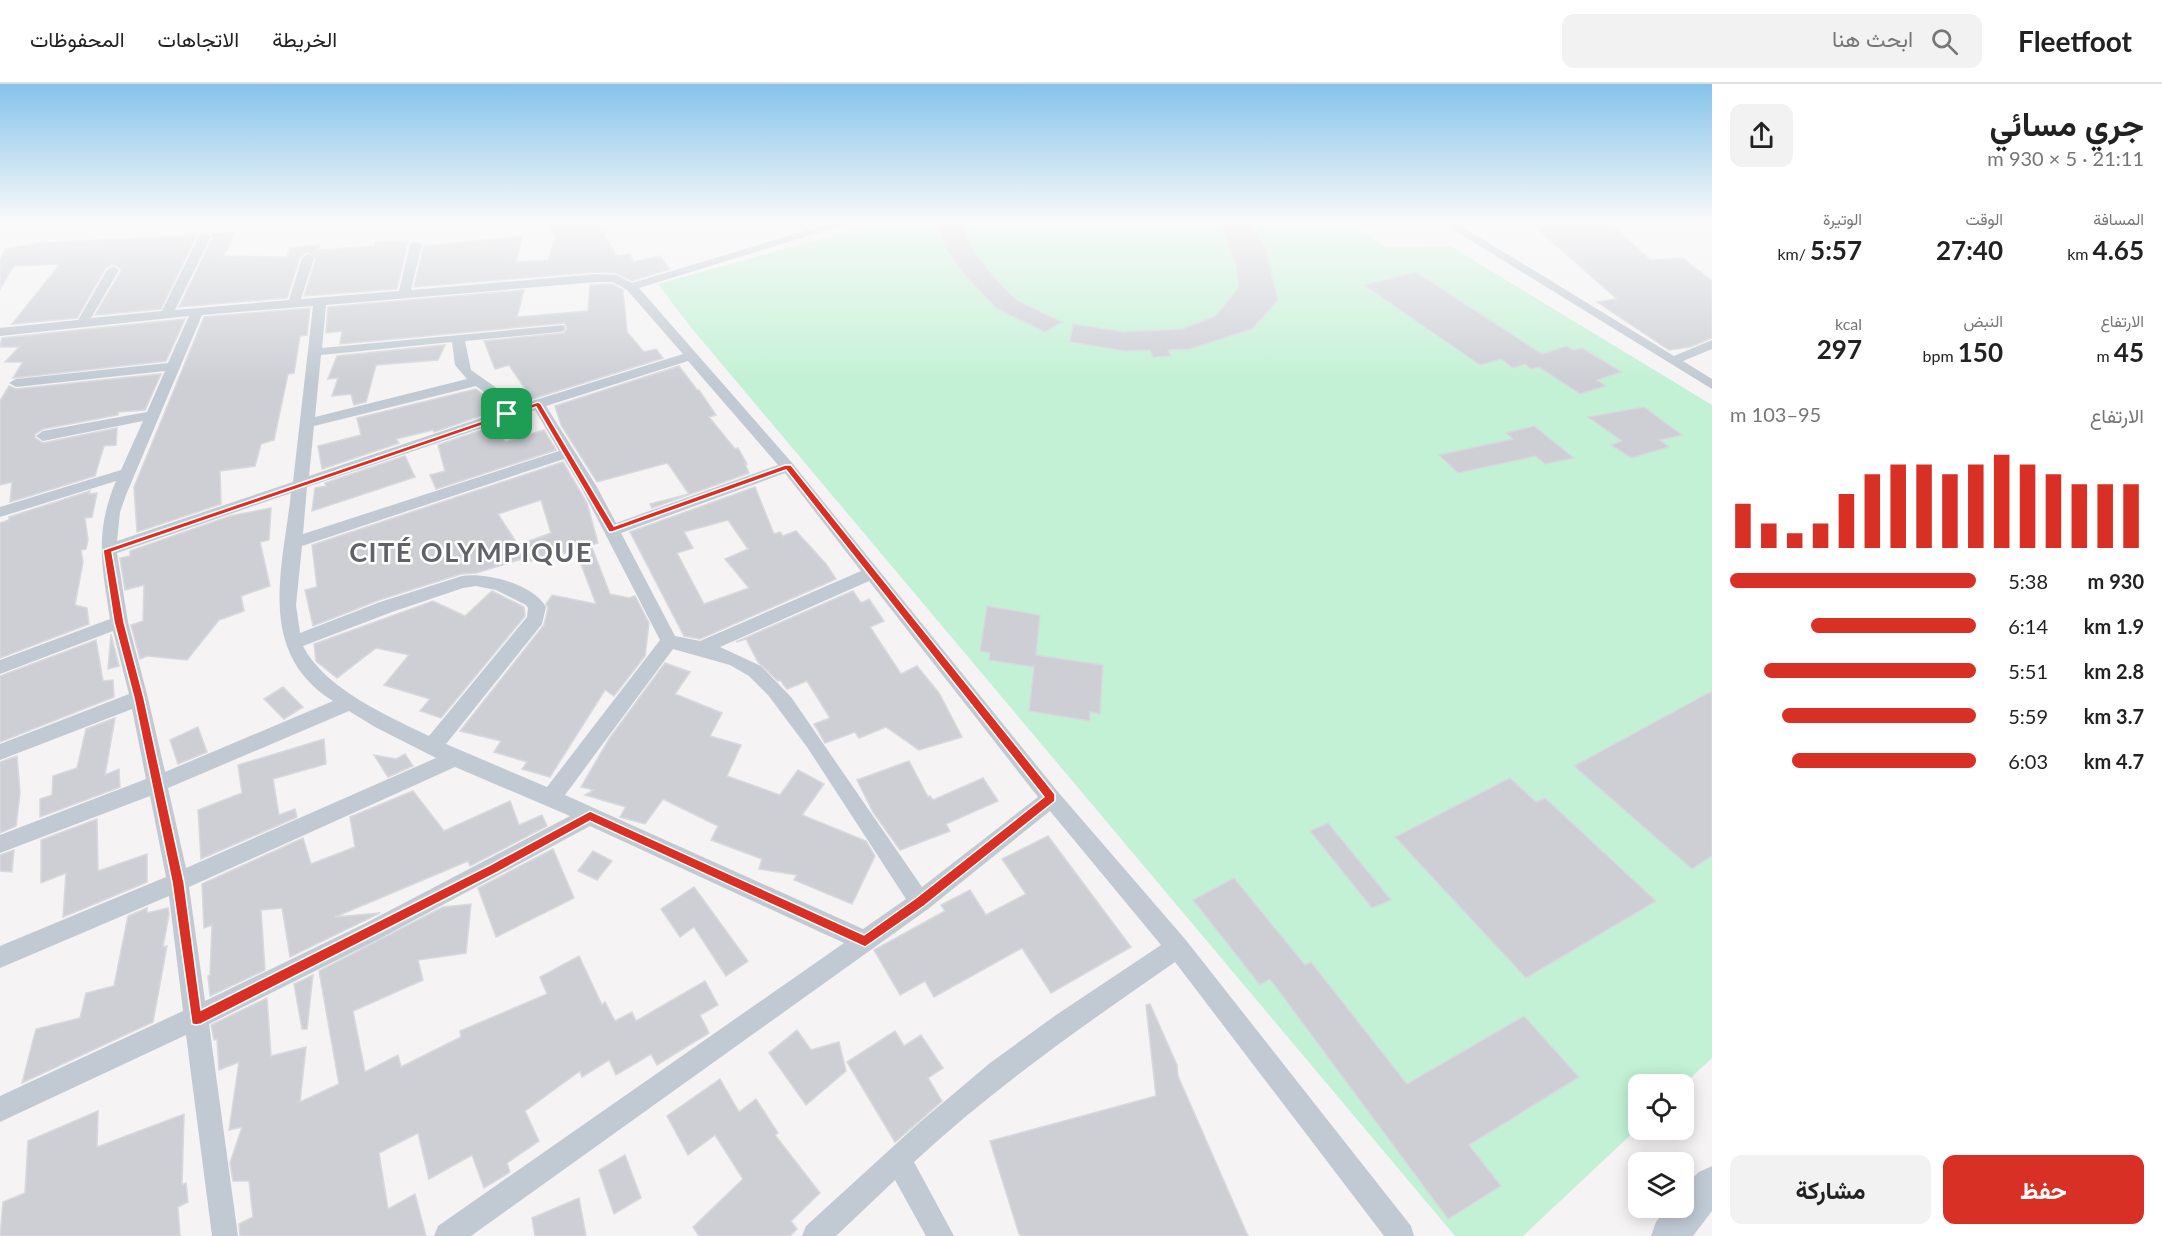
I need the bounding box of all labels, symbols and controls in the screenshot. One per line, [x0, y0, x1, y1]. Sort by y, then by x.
search box [1562, 14, 1982, 68]
text: Fleetfoot [2018, 24, 2132, 58]
text: ابحث هنا [1832, 25, 1913, 52]
icon: search [1928, 25, 1961, 58]
text: المحفوظات [30, 26, 125, 51]
text: الاتجاهات [158, 26, 239, 51]
text: الخريطة [272, 26, 337, 51]
text: جري مسائي [1990, 103, 2144, 143]
button: share [1730, 104, 1793, 167]
text: 21:11 · 5 × 930 m [1987, 146, 2144, 170]
text: الوتيرة [1823, 209, 1862, 228]
text: الوقت [1965, 209, 2003, 228]
text: المسافة [2093, 209, 2144, 228]
text: 5:57 [1810, 234, 1862, 266]
text: 27:40 [1936, 234, 2003, 266]
text: 4.65 [2093, 234, 2144, 266]
text: /km [1777, 244, 1810, 263]
text: km [2067, 244, 2093, 263]
text: النبض [1963, 311, 2003, 330]
text: الارتفاع [2101, 311, 2144, 330]
text: kcal [1835, 314, 1862, 333]
text: 297 [1817, 333, 1862, 365]
text: 150 [1958, 336, 2003, 368]
text: 45 [2114, 336, 2144, 368]
text: bpm [1923, 346, 1958, 365]
text: m [2097, 346, 2114, 365]
pin [481, 388, 532, 439]
icon: arrive [490, 397, 523, 430]
text: 95–103 m [1730, 402, 1821, 426]
text: الارتفاع [2090, 403, 2144, 427]
district label: CITÉ OLYMPIQUE [349, 535, 593, 568]
text: 5:38 [2008, 569, 2048, 593]
text: 930 m [2088, 569, 2144, 593]
text: 6:14 [2008, 614, 2048, 638]
text: 1.9 km [2084, 614, 2144, 638]
text: 5:51 [2008, 659, 2048, 683]
text: 2.8 km [2084, 659, 2144, 683]
text: 5:59 [2008, 704, 2048, 728]
text: 3.7 km [2084, 704, 2144, 728]
text: 6:03 [2008, 749, 2048, 773]
text: 4.7 km [2084, 749, 2144, 773]
map controls [1628, 1074, 1694, 1218]
button: locate [1628, 1074, 1694, 1140]
button: layers [1628, 1152, 1694, 1218]
button: مشاركة [1730, 1155, 1931, 1224]
button: حفظ [1943, 1155, 2144, 1224]

